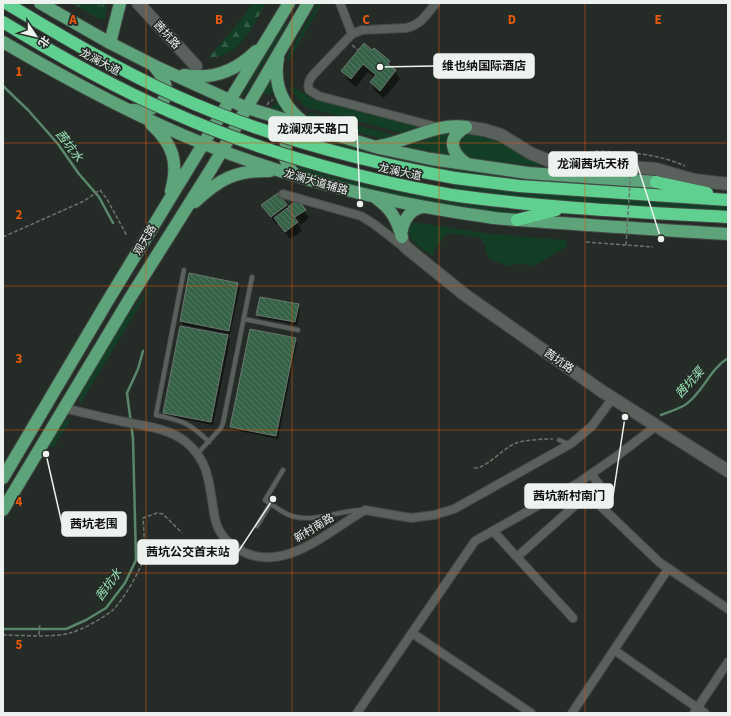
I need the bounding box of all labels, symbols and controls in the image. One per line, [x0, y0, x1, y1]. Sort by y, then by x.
text: A [68, 11, 77, 29]
text: B [215, 11, 223, 29]
text: C [362, 11, 370, 29]
text: D [508, 11, 516, 29]
text: E [654, 11, 662, 29]
north arrow [16, 16, 56, 56]
street label: 茜坑路 [150, 18, 184, 52]
text: 北 [34, 33, 53, 50]
street label: 龙澜大道 [77, 45, 123, 79]
callout: 维也纳国际酒店 [434, 54, 534, 78]
text: 维也纳国际酒店 [442, 58, 526, 75]
text: 1 [16, 63, 23, 81]
callout: 龙澜观天路口 [269, 117, 357, 141]
text: 龙澜观天路口 [277, 121, 349, 138]
water label: 茜坑水 [51, 127, 87, 166]
callout: 龙澜茜坑天桥 [549, 152, 637, 176]
text: 龙澜茜坑天桥 [557, 156, 629, 173]
street label: 龙澜大道 [377, 160, 423, 184]
street label: 龙澜大道辅路 [282, 166, 350, 198]
text: 2 [16, 206, 23, 224]
street label: 观天路 [130, 222, 160, 258]
street label: 茜坑路 [541, 345, 577, 377]
text: 3 [16, 350, 23, 368]
water label: 茜坑渠 [672, 362, 710, 402]
callout: 茜坑新村南门 [525, 484, 613, 508]
text: 茜坑新村南门 [533, 488, 605, 505]
text: 4 [16, 493, 23, 511]
street label: 新村南路 [291, 510, 337, 546]
callout: 茜坑老围 [62, 512, 126, 536]
text: 茜坑老围 [70, 516, 118, 533]
callout: 茜坑公交首末站 [138, 540, 238, 564]
text: 茜坑公交首末站 [146, 544, 230, 561]
water label: 茜坑水 [92, 565, 127, 605]
text: 5 [16, 636, 23, 654]

